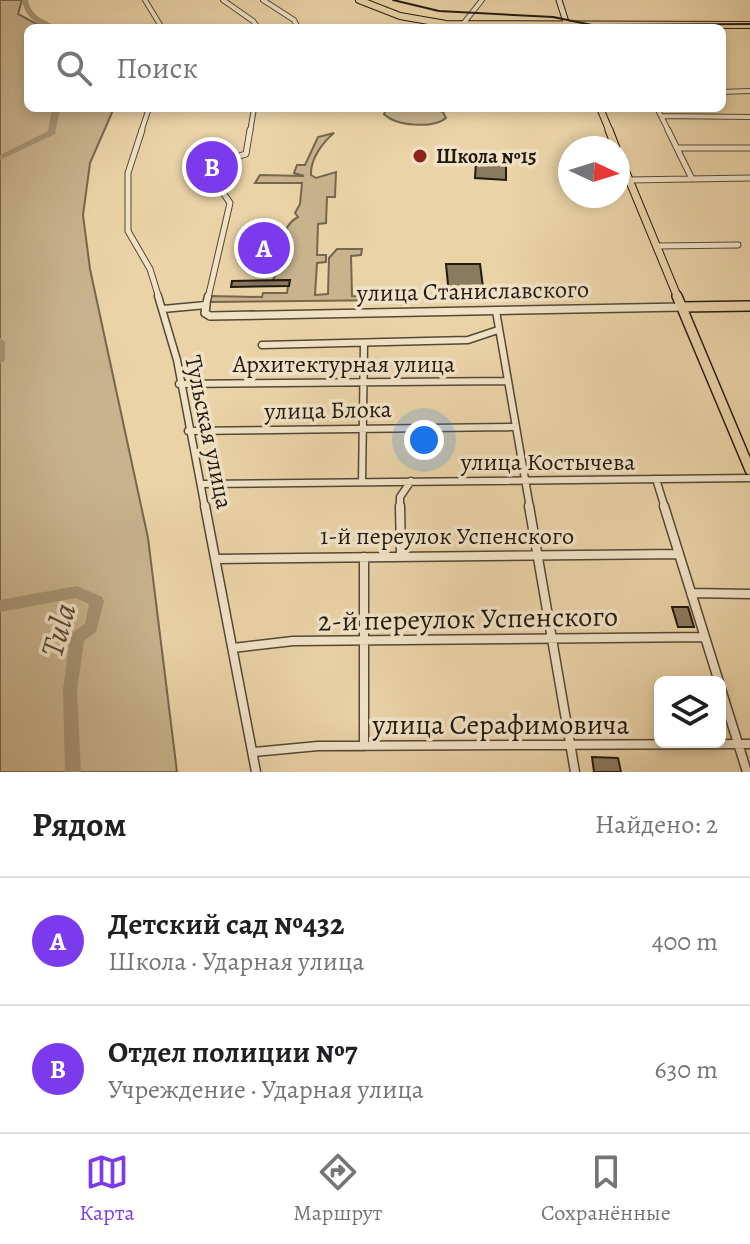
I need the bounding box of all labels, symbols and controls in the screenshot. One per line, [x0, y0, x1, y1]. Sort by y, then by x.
search box [24, 24, 726, 112]
icon: search [52, 46, 96, 90]
text: Поиск [116, 48, 198, 88]
north arrow [558, 136, 630, 208]
pin: B [186, 137, 238, 197]
place label: Школа №15 [436, 143, 536, 170]
marker: Школа №15 [411, 147, 429, 165]
pin: A [238, 218, 290, 278]
street label: улица Станиславского [356, 273, 589, 309]
street label: Архитектурная улица [232, 348, 455, 380]
street label: Тульская улица [177, 352, 241, 512]
street label: улица Блока [263, 393, 392, 427]
your location [404, 420, 444, 460]
street label: улица Костычева [460, 446, 635, 478]
street label: 1-й переулок Успенского [320, 520, 574, 552]
street label: 2-й переулок Успенского [318, 597, 618, 641]
water label: Tula [29, 598, 87, 662]
map controls [654, 676, 726, 748]
button: layers [654, 676, 726, 748]
street label: улица Серафимовича [372, 706, 629, 744]
text: Рядом [32, 801, 126, 848]
text: Найдено: 2 [595, 807, 718, 842]
text: Детский сад №432 [108, 904, 344, 944]
text: A [50, 924, 66, 959]
text: 400 m [652, 924, 718, 959]
text: Школа · Ударная улица [108, 944, 365, 979]
text: Отдел полиции №7 [108, 1032, 358, 1072]
text: B [50, 1052, 66, 1087]
text: 630 m [655, 1052, 718, 1087]
text: Учреждение · Ударная улица [108, 1072, 424, 1107]
tab: Карта [79, 1150, 135, 1228]
tab: Маршрут [293, 1150, 382, 1228]
tab: Сохранённые [541, 1150, 671, 1228]

